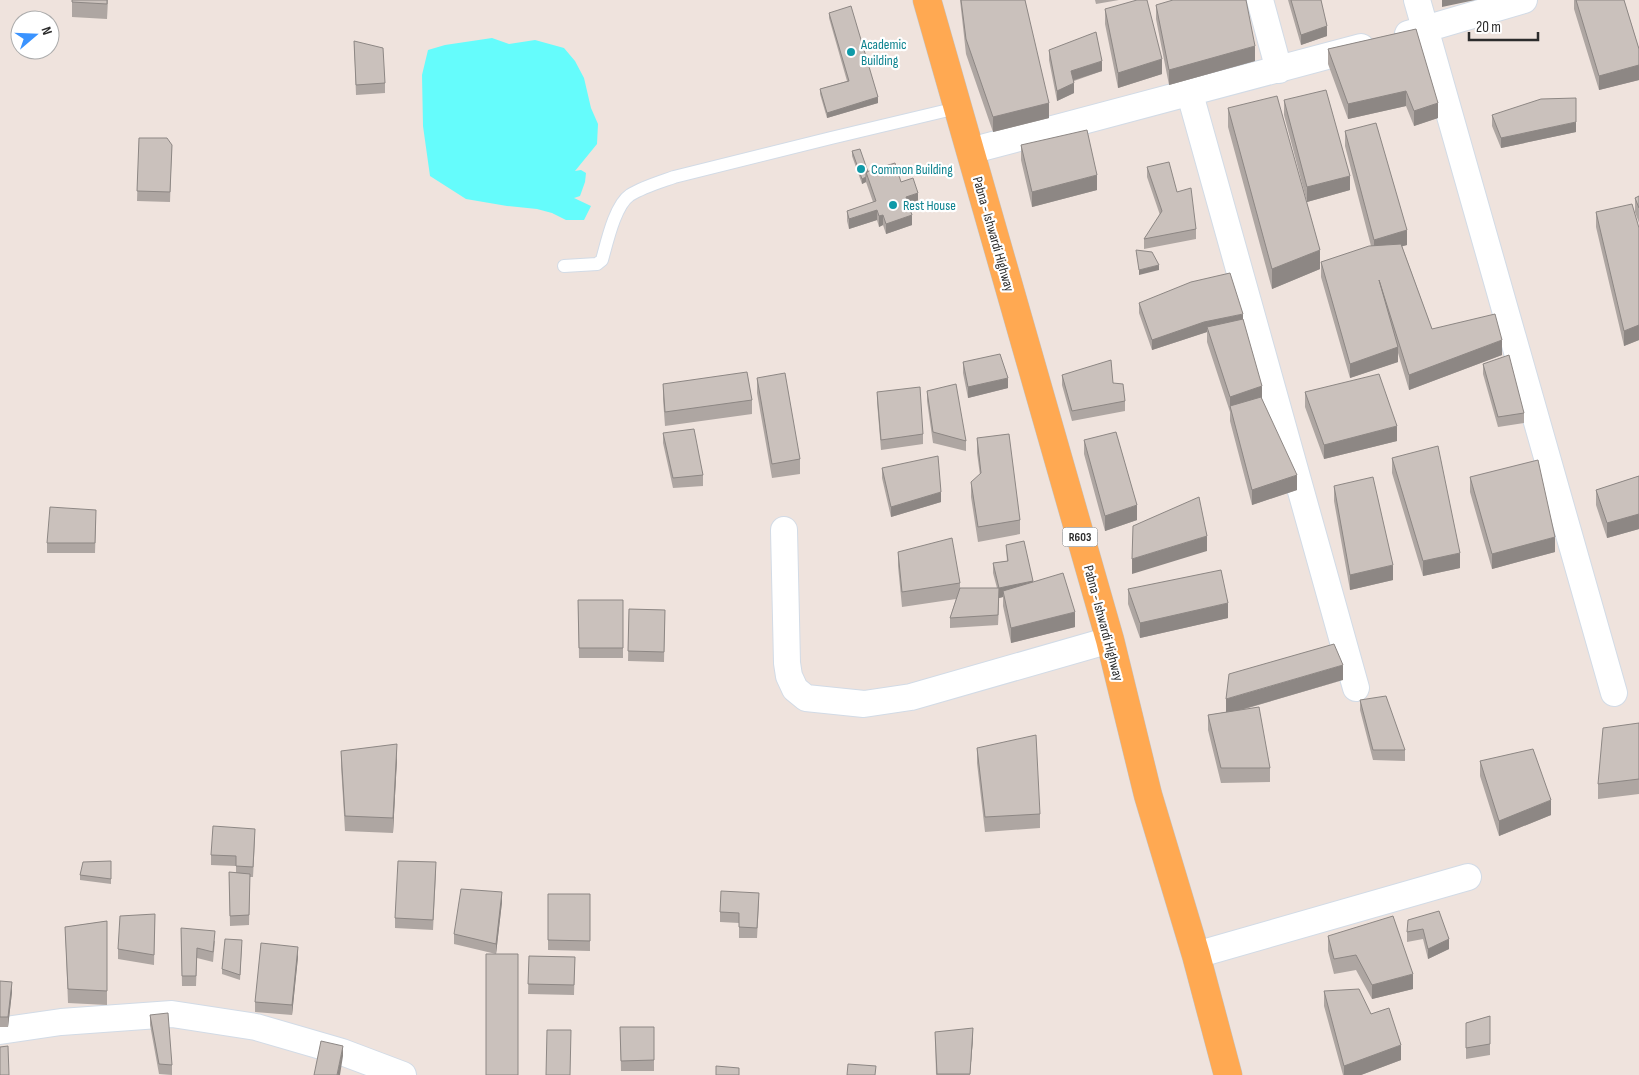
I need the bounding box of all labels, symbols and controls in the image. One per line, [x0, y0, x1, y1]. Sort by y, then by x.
north arrow [10, 10, 60, 60]
scale bar [1469, 10, 1538, 42]
text: 20 m [1476, 18, 1501, 37]
text: N [38, 25, 56, 37]
place label: Academic Building [860, 36, 907, 69]
marker: Academic Building [845, 46, 857, 58]
place label: Common Building [871, 161, 953, 178]
marker: Common Building [855, 163, 867, 175]
street label: Pabna - Ishwardi Highway [969, 175, 1018, 294]
place label: Rest House [903, 197, 956, 214]
marker: Rest House [887, 199, 899, 211]
road number: R603 [1062, 528, 1098, 546]
street label: Pabna - Ishwardi Highway [1080, 563, 1127, 683]

